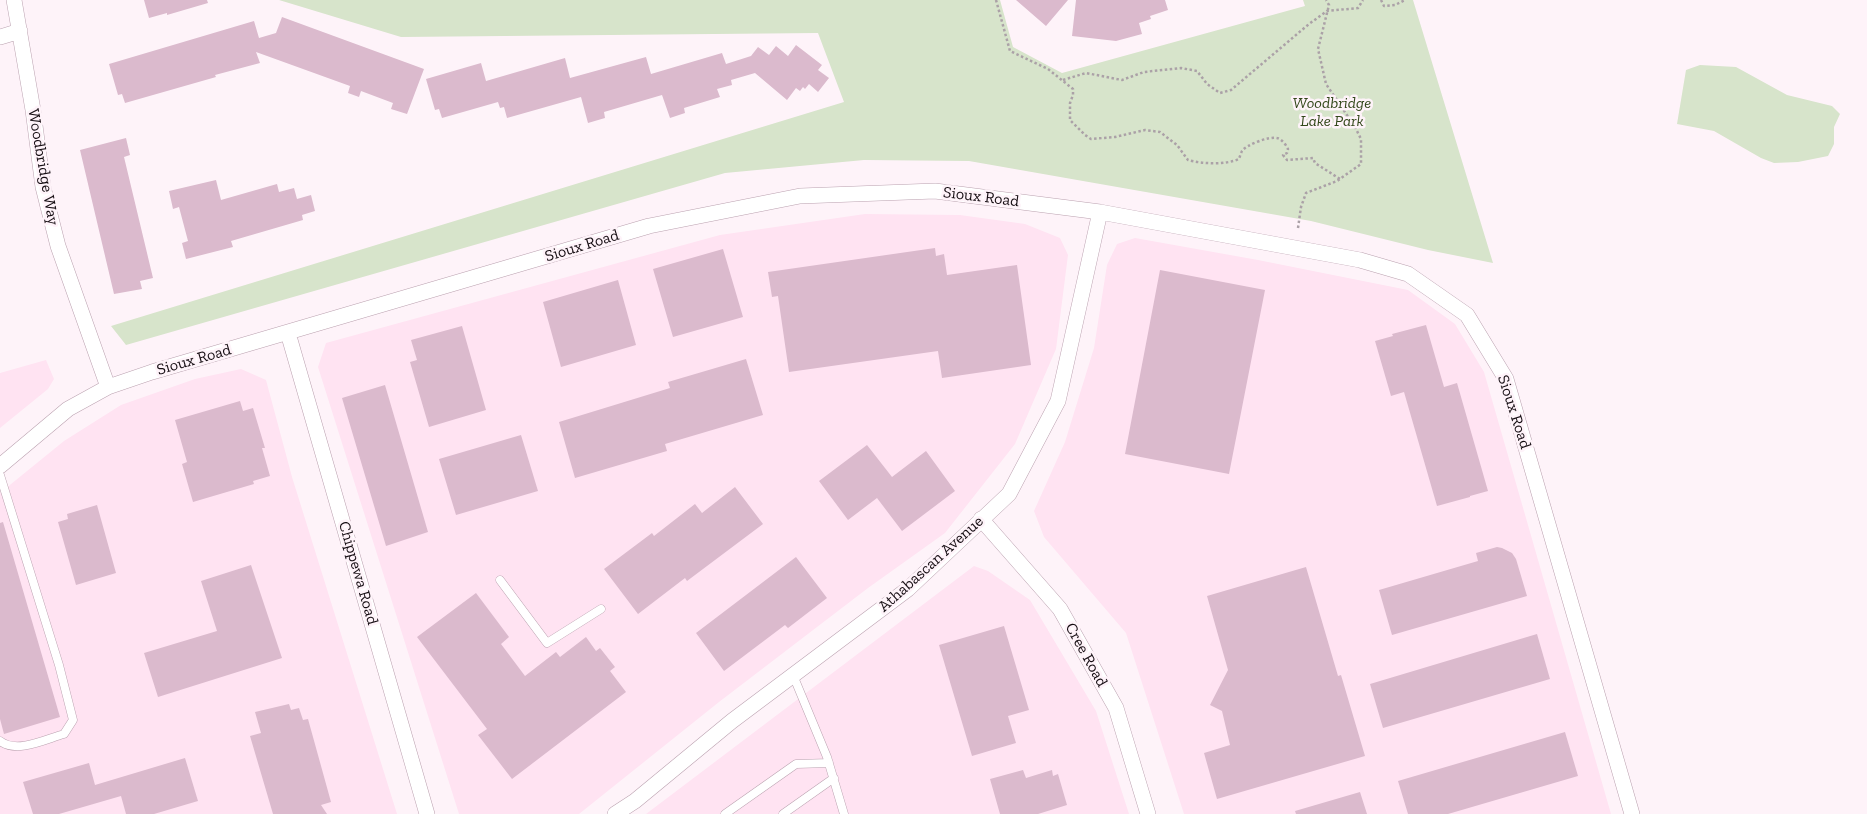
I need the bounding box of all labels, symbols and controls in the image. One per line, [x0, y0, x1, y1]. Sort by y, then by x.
park label: Woodbridge Lake Park [1293, 93, 1371, 131]
street label: Woodbridge Way [23, 107, 63, 227]
street label: Sioux Road [942, 183, 1020, 211]
street label: Sioux Road [543, 226, 621, 266]
street label: Sioux Road [155, 340, 233, 380]
street label: Sioux Road [1493, 373, 1535, 451]
street label: Athabascan Avenue [875, 512, 987, 616]
street label: Chippewa Road [334, 519, 382, 627]
street label: Cree Road [1061, 620, 1111, 690]

